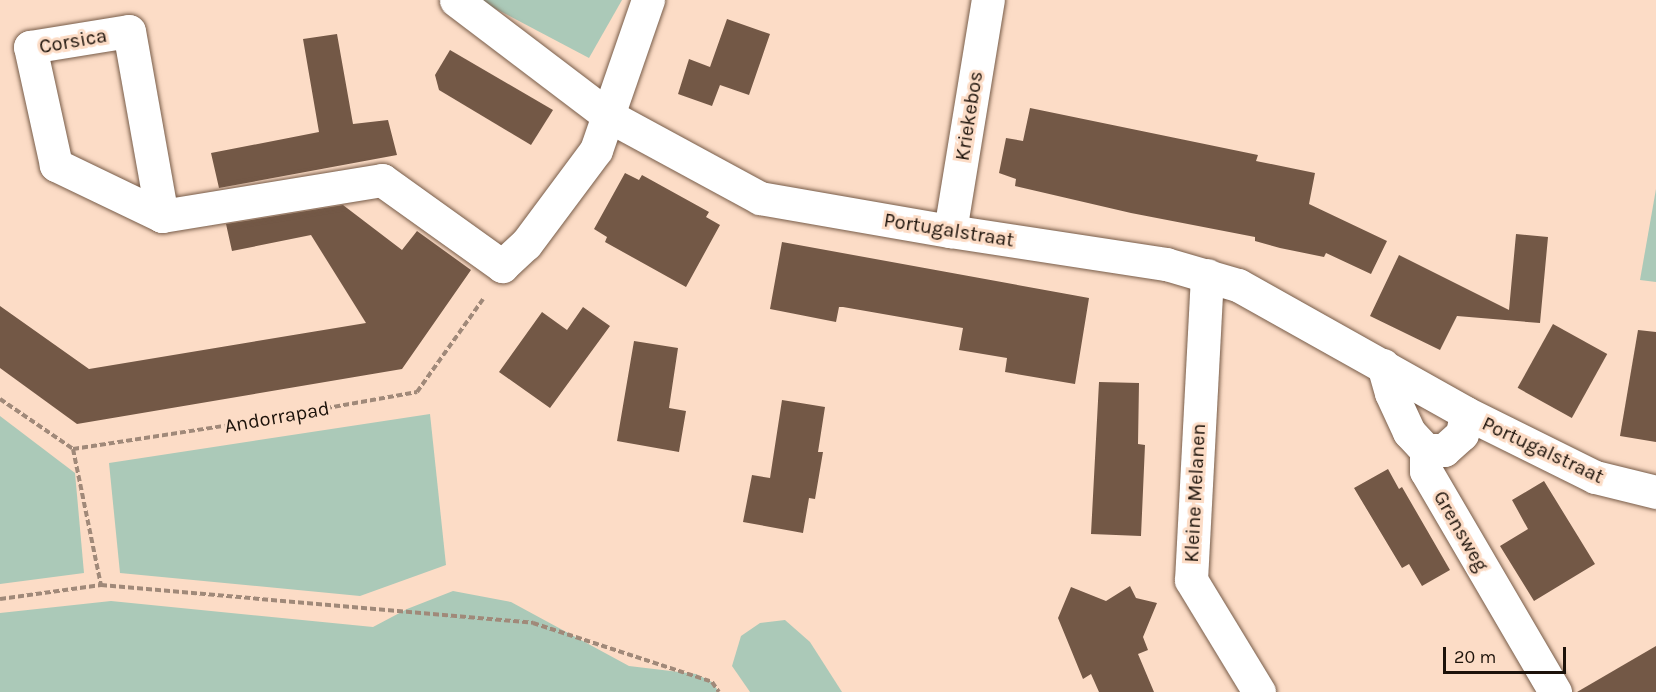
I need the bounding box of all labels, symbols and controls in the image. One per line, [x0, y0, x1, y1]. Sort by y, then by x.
street label: Corsica [37, 23, 109, 59]
street label: Kriekebos [950, 69, 988, 163]
street label: Portugalstraat [882, 208, 1016, 252]
street label: Andorrapad [223, 396, 331, 438]
street label: Portugalstraat [1478, 411, 1608, 489]
street label: Kleine Melanen [1179, 423, 1211, 563]
street label: Grensweg [1428, 486, 1494, 576]
scale bar [1446, 635, 1569, 673]
text: 20 m [1454, 646, 1496, 668]

